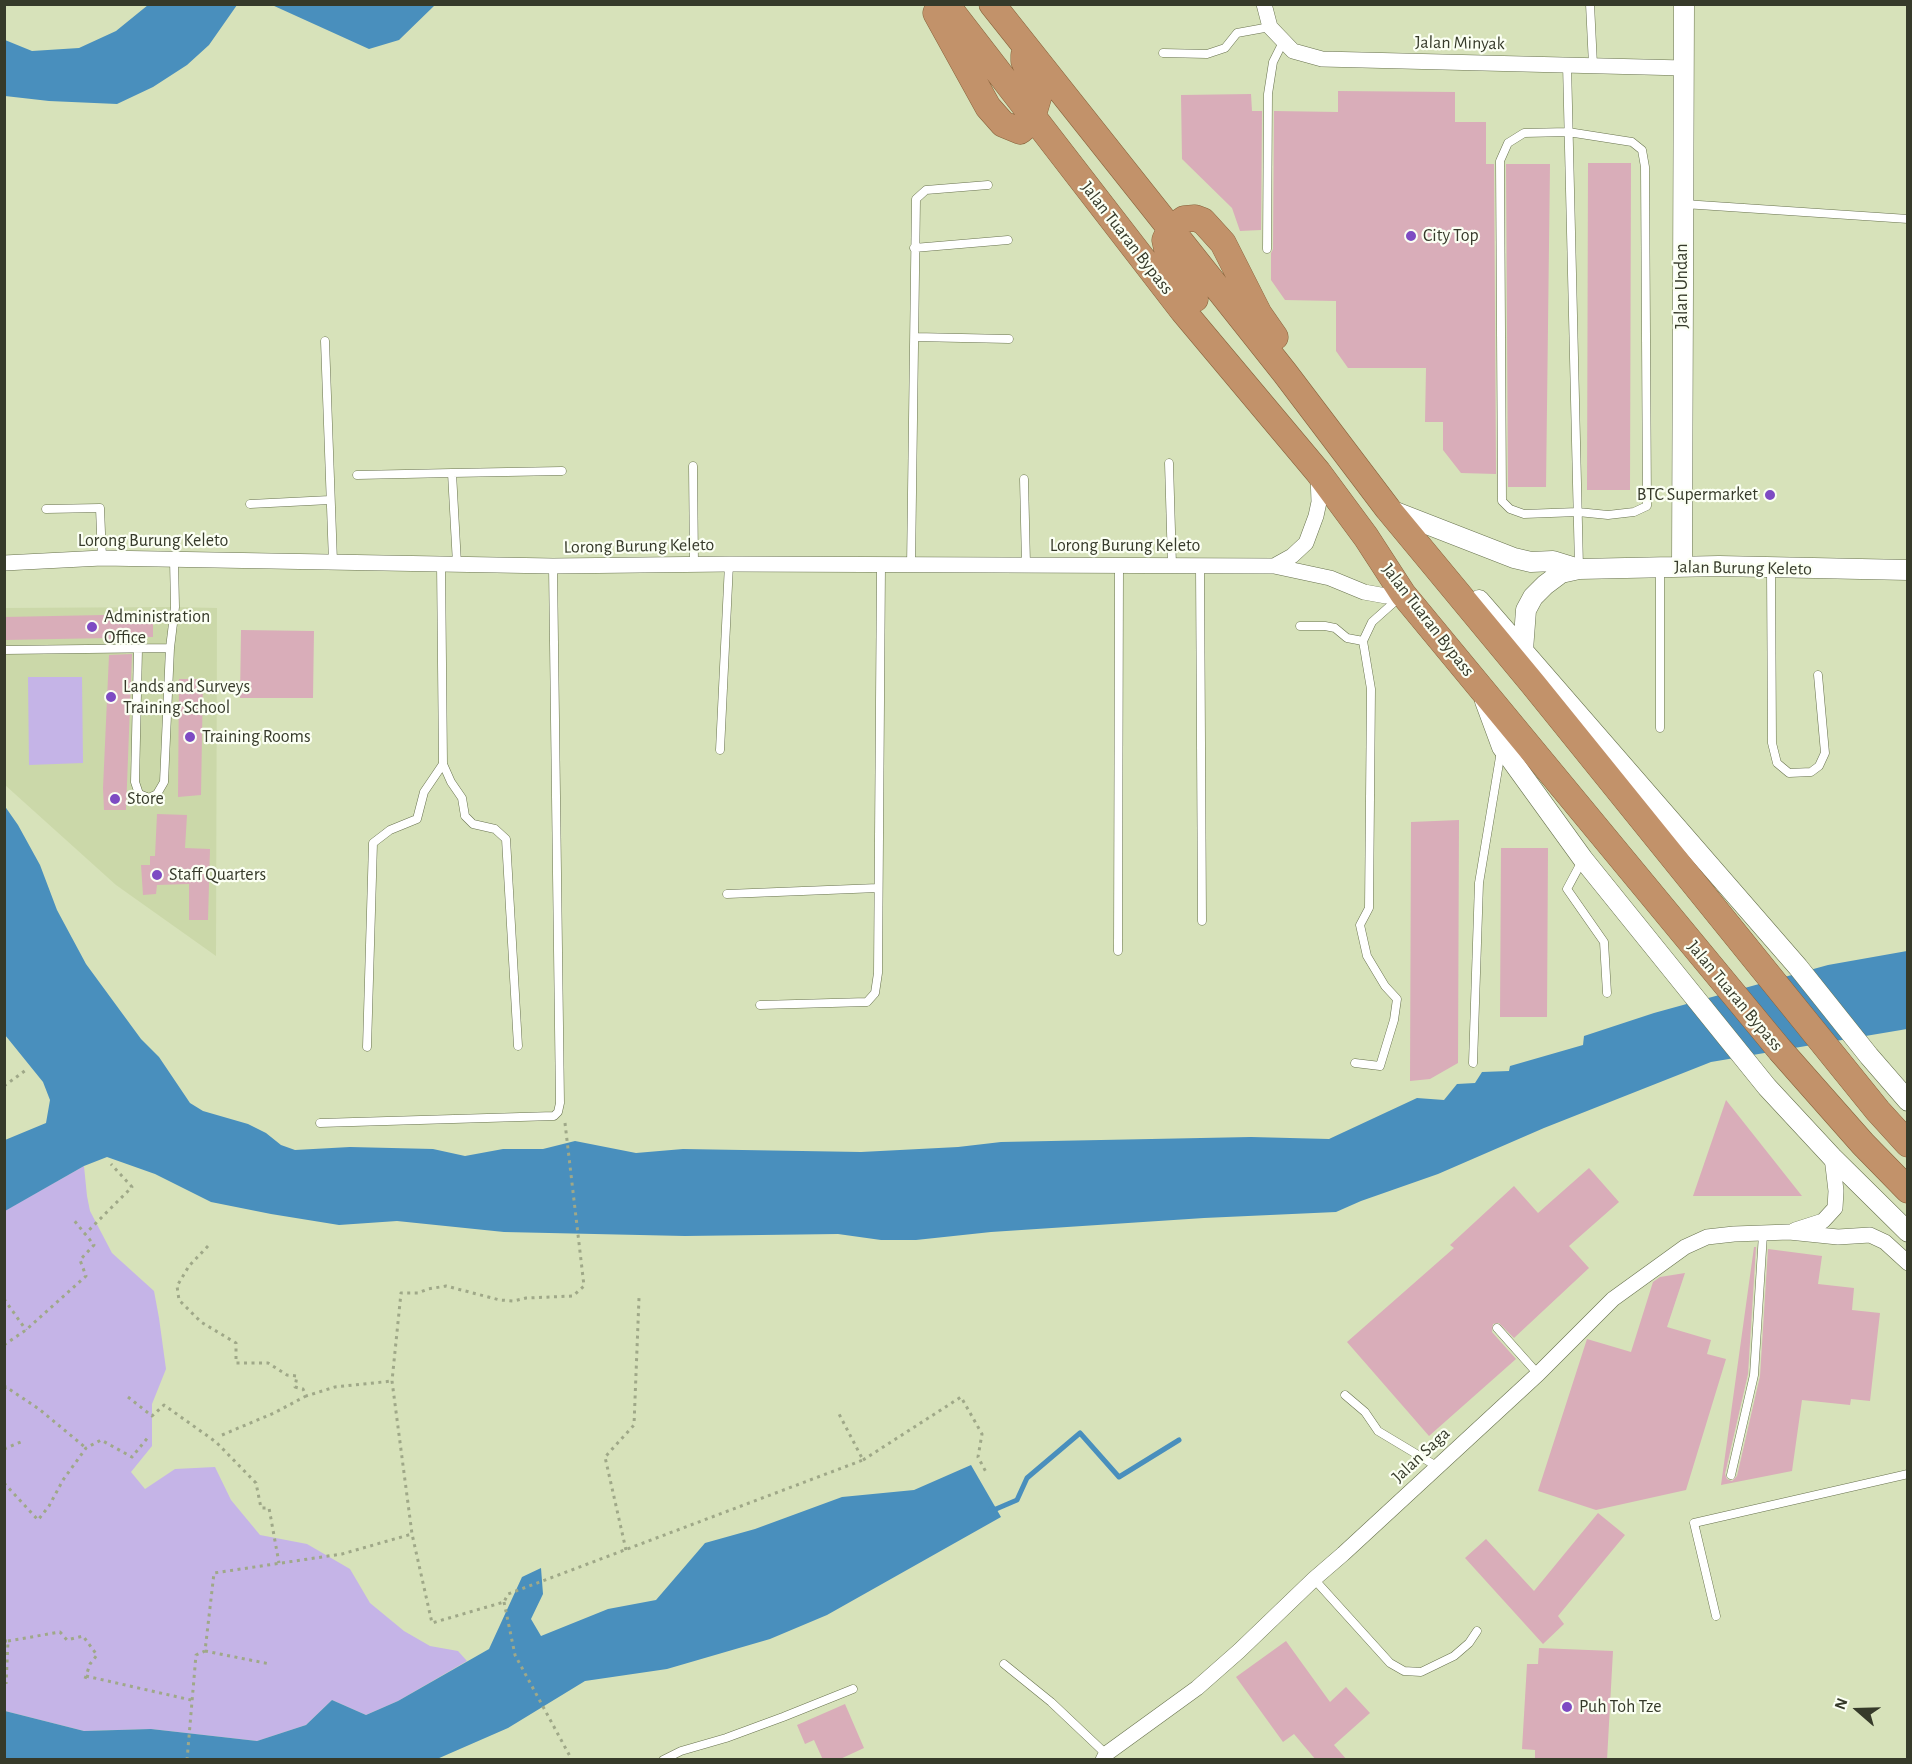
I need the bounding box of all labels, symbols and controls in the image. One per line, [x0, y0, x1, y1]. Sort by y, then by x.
street label: Jalan Minyak [1415, 31, 1505, 55]
street label: Jalan Tuaran Bypass [1076, 177, 1178, 299]
place label: City Top [1423, 225, 1479, 247]
marker: City Top [1404, 229, 1418, 243]
street label: Jalan Undan [1671, 243, 1693, 329]
place label: BTC Supermarket [1637, 484, 1758, 506]
marker: BTC Supermarket [1763, 488, 1777, 502]
street label: Lorong Burung Keleto [78, 530, 228, 552]
street label: Lorong Burung Keleto [563, 534, 715, 558]
street label: Lorong Burung Keleto [1050, 535, 1200, 557]
street label: Jalan Burung Keleto [1674, 556, 1812, 580]
street label: Jalan Tuaran Bypass [1377, 559, 1479, 681]
place label: Administration Office [104, 606, 210, 648]
marker: Administration Office [85, 620, 99, 634]
place label: Lands and Surveys Training School [123, 676, 250, 718]
marker: Lands and Surveys Training School [104, 690, 118, 704]
place label: Training Rooms [202, 726, 311, 748]
marker: Training Rooms [183, 730, 197, 744]
place label: Store [127, 788, 164, 810]
marker: Store [108, 792, 122, 806]
place label: Staff Quarters [169, 864, 266, 886]
marker: Staff Quarters [150, 868, 164, 882]
street label: Jalan Tuaran Bypass [1683, 936, 1787, 1056]
street label: Jalan Saga [1387, 1423, 1455, 1487]
north arrow [1828, 1680, 1888, 1740]
place label: Puh Toh Tze [1579, 1696, 1662, 1718]
text: N [1832, 1696, 1851, 1712]
marker: Puh Toh Tze [1560, 1700, 1574, 1714]

